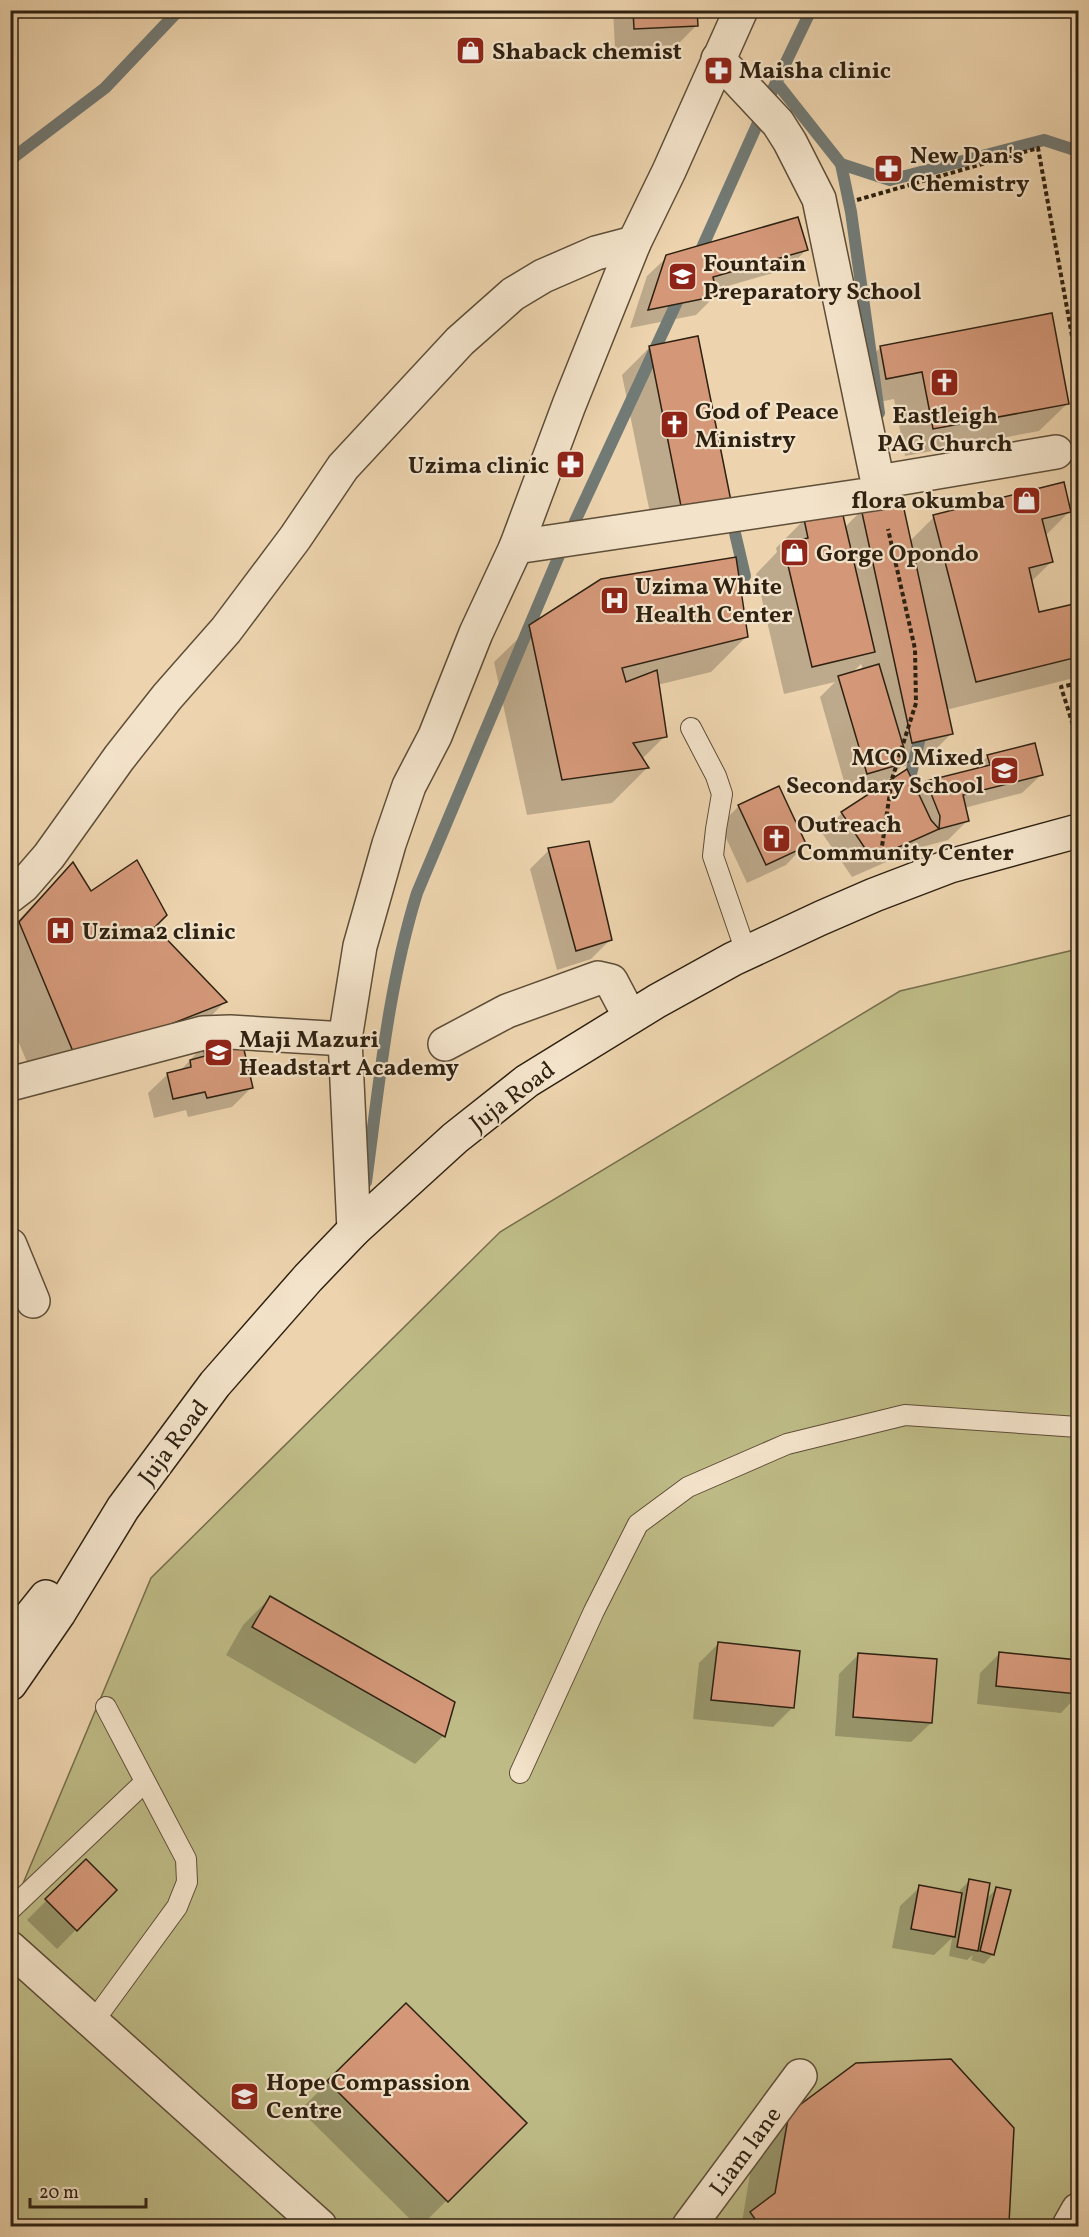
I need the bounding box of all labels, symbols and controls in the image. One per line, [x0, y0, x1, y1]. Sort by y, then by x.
shop icon: Shaback chemist [455, 35, 487, 67]
place label: Shaback chemist [492, 36, 682, 70]
pharmacy icon: Maisha clinic [702, 54, 734, 86]
place label: Maisha clinic [739, 55, 891, 89]
place label: New Dan's Chemistry [910, 140, 1030, 202]
pharmacy icon: New Dan's Chemistry [873, 153, 905, 185]
place label: Fountain Preparatory School [703, 248, 921, 310]
school or university icon: Fountain Preparatory School [666, 261, 698, 293]
church icon: Eastleigh PAG Church [929, 366, 961, 398]
place label: God of Peace Ministry [695, 396, 839, 458]
place label: Eastleigh PAG Church [877, 400, 1013, 462]
church icon: God of Peace Ministry [658, 409, 690, 441]
pharmacy icon: Uzima clinic [554, 449, 586, 481]
place label: Uzima clinic [408, 450, 549, 484]
shop icon: flora okumba [1010, 484, 1042, 516]
place label: flora okumba [851, 485, 1005, 519]
shop icon: Gorge Opondo [779, 537, 811, 569]
place label: Gorge Opondo [816, 538, 979, 572]
place label: Uzima White Health Center [635, 571, 793, 633]
hospital icon: Uzima White Health Center [598, 584, 630, 616]
place label: MCO Mixed Secondary School [786, 742, 984, 804]
school or university icon: MCO Mixed Secondary School [989, 755, 1021, 787]
place label: Outreach Community Center [797, 809, 1014, 871]
church icon: Outreach Community Center [760, 822, 792, 854]
hospital icon: Uzima2 clinic [45, 915, 77, 947]
place label: Uzima2 clinic [82, 916, 235, 950]
place label: Maji Mazuri Headstart Academy [239, 1024, 460, 1086]
school or university icon: Maji Mazuri Headstart Academy [202, 1037, 234, 1069]
street label: Juja Road [463, 1054, 563, 1141]
street label: Juja Road [131, 1393, 218, 1493]
place label: Hope Compassion Centre [266, 2067, 470, 2129]
school or university icon: Hope Compassion Centre [229, 2080, 261, 2112]
street label: Liam lane [702, 2100, 791, 2204]
scale bar [30, 2171, 146, 2209]
text: 20 m [39, 2181, 79, 2206]

